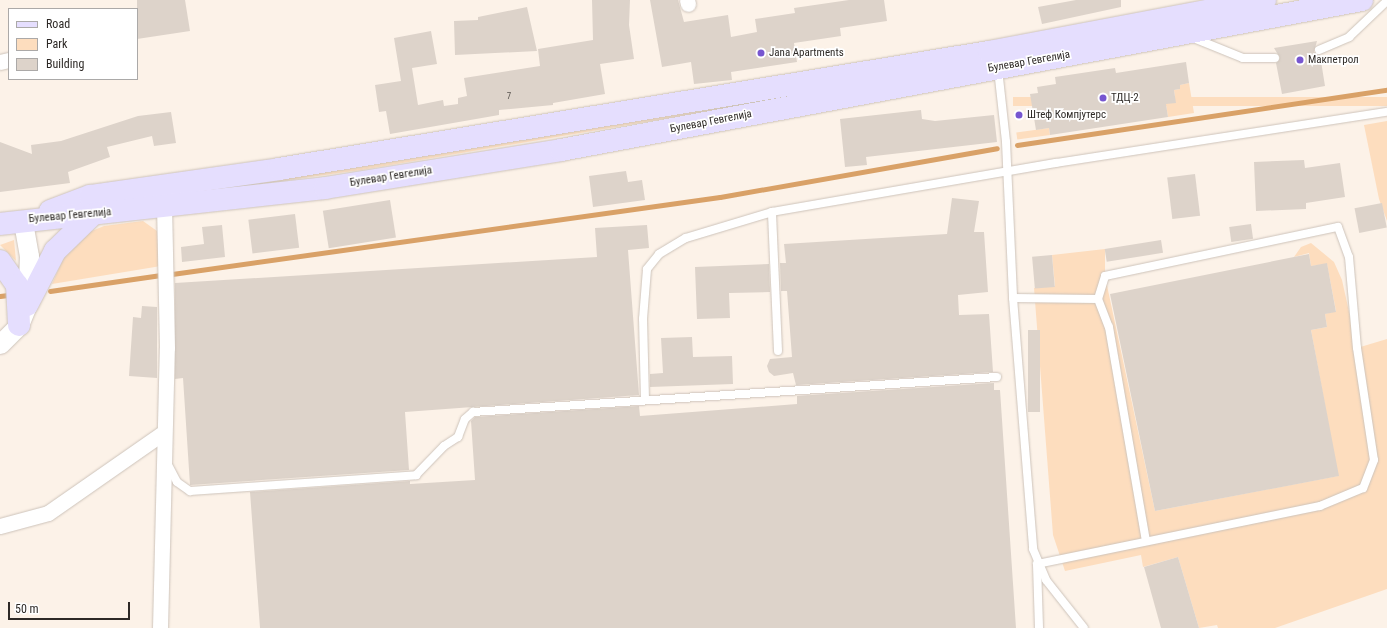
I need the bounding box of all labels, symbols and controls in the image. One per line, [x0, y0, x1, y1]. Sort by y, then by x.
legend [8, 8, 138, 80]
text: Road [46, 17, 70, 31]
text: Park [46, 37, 67, 51]
place label: Jana Apartments [769, 46, 844, 60]
marker: Jana Apartments [756, 48, 766, 58]
street label: Булевар Гевгелија [987, 48, 1071, 76]
place label: Макпетрол [1308, 53, 1359, 67]
marker: Макпетрол [1295, 55, 1305, 65]
text: Building [46, 57, 84, 71]
house number: 7 [507, 91, 511, 101]
place label: ТДЦ-2 [1111, 91, 1139, 105]
marker: ТДЦ-2 [1098, 93, 1108, 103]
street label: Булевар Гевгелија [669, 108, 753, 136]
place label: Штеф Компјутерс [1027, 108, 1106, 122]
marker: Штеф Компјутерс [1014, 110, 1024, 120]
street label: Булевар Гевгелија [349, 164, 433, 190]
street label: Булевар Гевгелија [28, 206, 112, 226]
scale bar [10, 594, 132, 620]
text: 50 m [15, 602, 39, 616]

